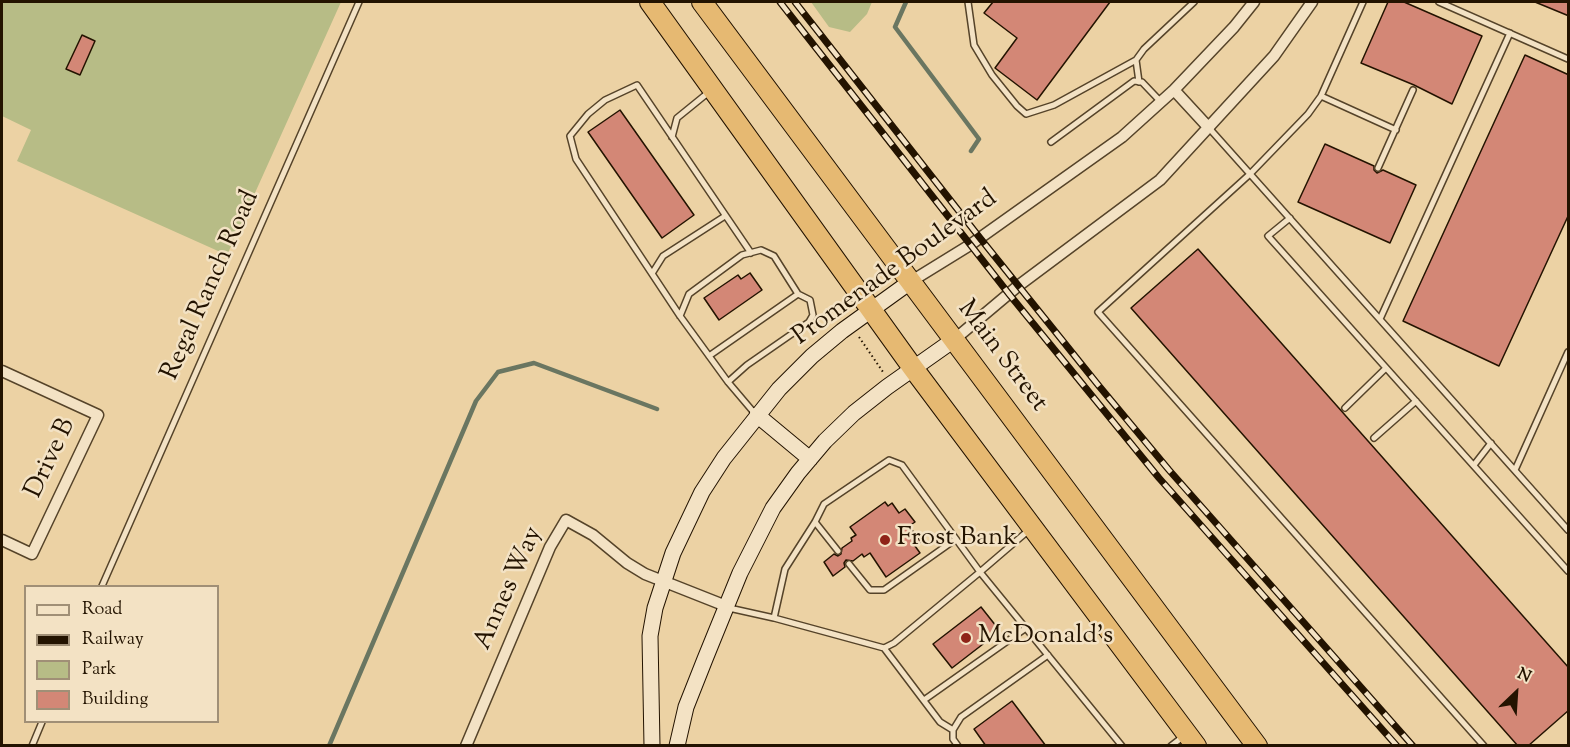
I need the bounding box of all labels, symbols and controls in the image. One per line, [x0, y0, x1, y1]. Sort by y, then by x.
street label: Promenade Boulevard [788, 184, 1004, 354]
street label: Regal Ranch Road [156, 186, 268, 386]
street label: Main Street [949, 295, 1053, 419]
street label: Drive B [20, 414, 84, 504]
street label: Annes Way [469, 523, 551, 655]
place label: Frost Bank [897, 524, 1018, 556]
marker: Frost Bank [878, 533, 892, 547]
legend [24, 585, 219, 723]
text: Road [82, 597, 122, 623]
place label: McDonald's [978, 622, 1113, 654]
text: Railway [82, 627, 144, 653]
marker: McDonald's [959, 631, 973, 645]
text: Park [82, 657, 116, 683]
north arrow [1486, 663, 1546, 723]
text: N [1513, 663, 1534, 689]
text: Building [82, 687, 148, 713]

